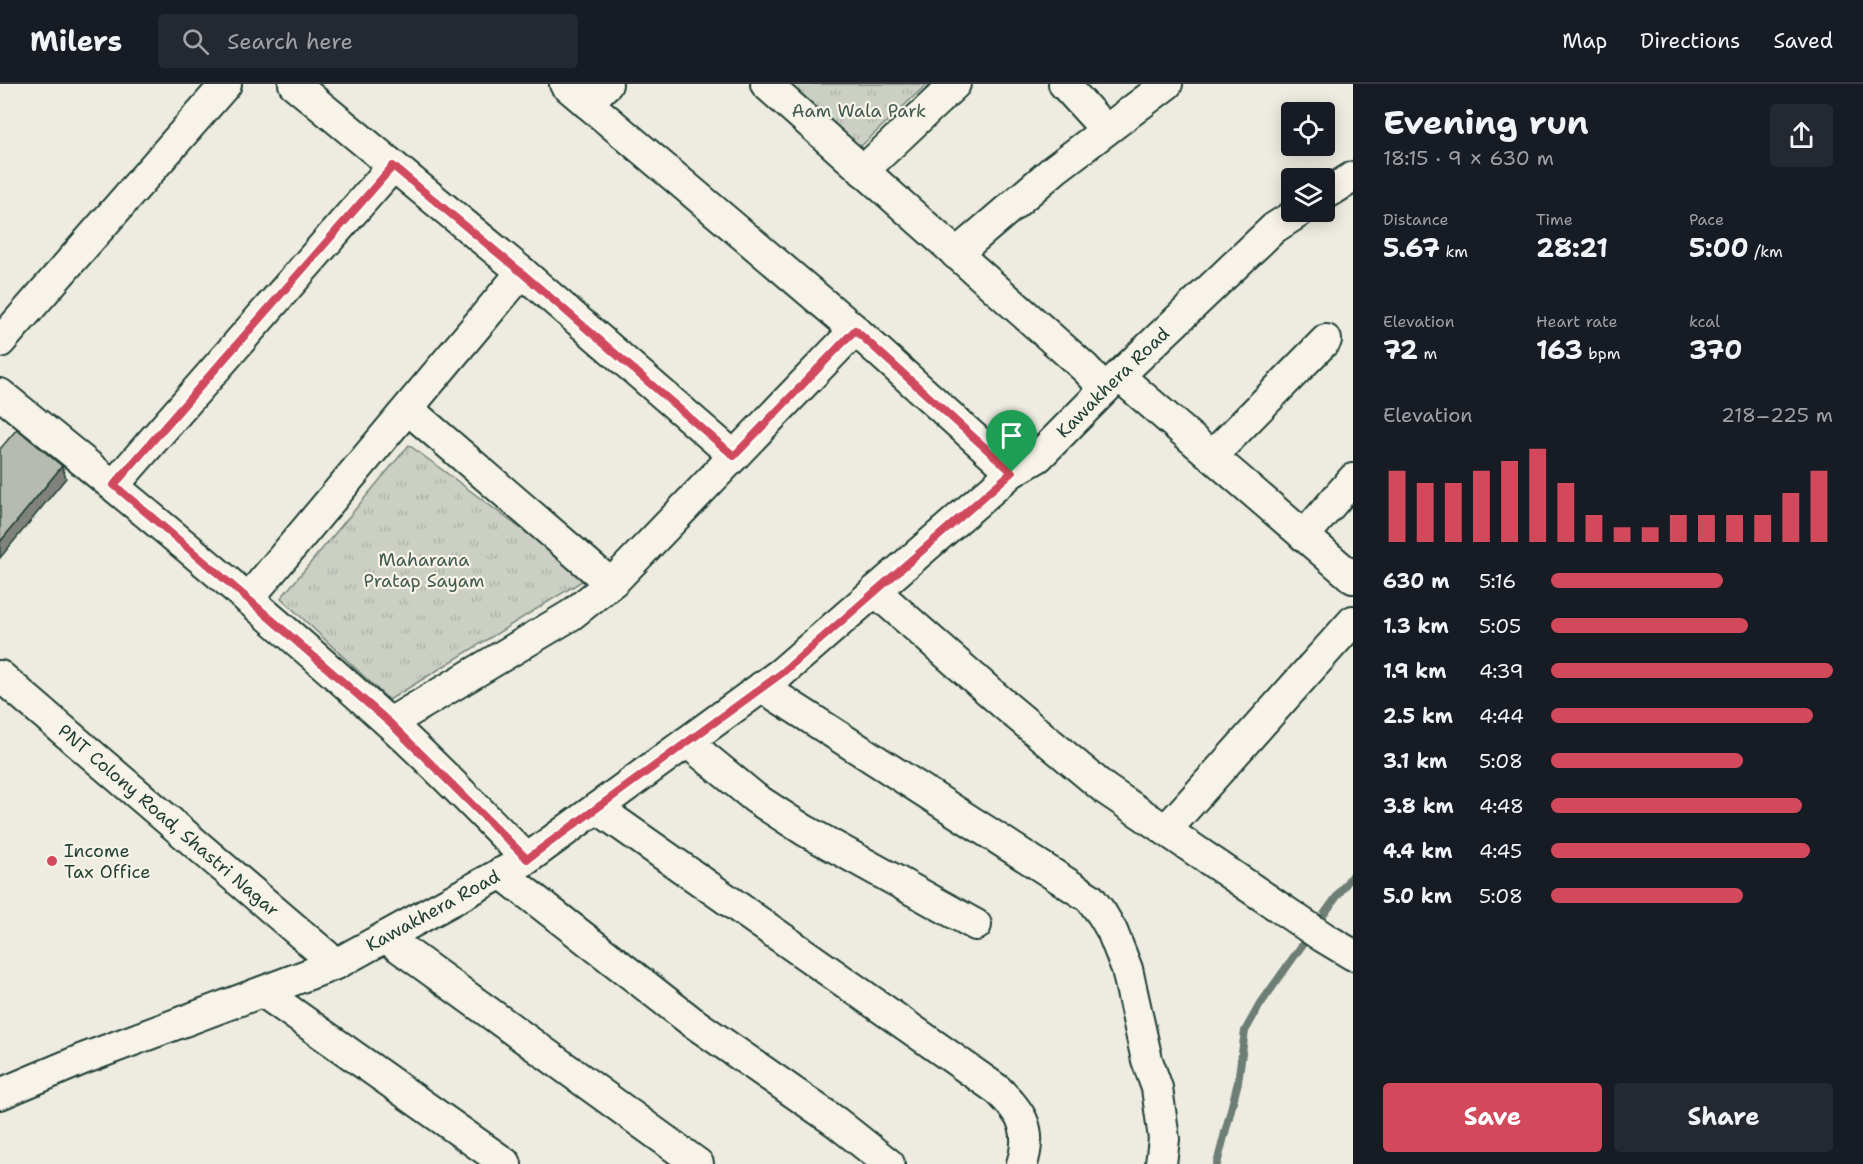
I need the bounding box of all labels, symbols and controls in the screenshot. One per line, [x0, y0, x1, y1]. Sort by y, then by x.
search box [158, 14, 578, 68]
text: Milers [30, 22, 122, 60]
icon: search [179, 25, 212, 58]
text: Search here [227, 27, 353, 56]
text: Map [1562, 27, 1607, 55]
text: Directions [1640, 27, 1740, 55]
text: Saved [1773, 27, 1833, 55]
park label: Aam Wala Park [792, 99, 926, 123]
text: Evening run [1383, 100, 1589, 145]
map controls [1281, 102, 1335, 222]
button: locate [1281, 102, 1335, 156]
button: share [1770, 104, 1833, 167]
text: 18:15 · 9 × 630 m [1383, 145, 1554, 171]
button: layers [1281, 168, 1335, 222]
text: Distance [1383, 209, 1449, 230]
text: Time [1536, 209, 1573, 230]
text: Pace [1689, 209, 1724, 230]
text: 5.67 [1383, 230, 1440, 265]
text: 28:21 [1536, 230, 1608, 265]
text: 5:00 [1689, 230, 1749, 265]
text: km [1440, 241, 1468, 262]
text: /km [1749, 241, 1783, 262]
text: Elevation [1383, 311, 1455, 332]
text: Heart rate [1536, 311, 1618, 332]
text: kcal [1689, 311, 1720, 332]
street label: Kawakhera Road [1051, 322, 1175, 443]
text: 72 [1383, 332, 1418, 367]
text: 163 [1536, 332, 1583, 367]
text: 370 [1689, 332, 1742, 367]
text: m [1418, 343, 1437, 364]
text: bpm [1583, 343, 1620, 364]
text: Elevation [1383, 402, 1473, 428]
text: 218–225 m [1721, 402, 1833, 428]
pin [986, 410, 1037, 472]
icon: arrive [995, 419, 1028, 452]
park label: Maharana Pratap Sayam [364, 548, 484, 593]
text: 630 m [1383, 568, 1449, 594]
text: 5:16 [1479, 568, 1516, 594]
text: 1.3 km [1383, 613, 1449, 639]
text: 5:05 [1479, 613, 1521, 639]
text: 1.9 km [1383, 658, 1446, 684]
text: 4:39 [1479, 658, 1524, 684]
text: 2.5 km [1383, 703, 1453, 729]
text: 4:44 [1479, 703, 1524, 729]
street label: PNT Colony Road, Shastri Nagar [53, 719, 284, 922]
text: 3.1 km [1383, 748, 1447, 774]
text: 5:08 [1479, 748, 1523, 774]
text: 3.8 km [1383, 793, 1454, 819]
text: 4:48 [1479, 793, 1524, 819]
text: 4.4 km [1383, 838, 1452, 864]
text: 4:45 [1479, 838, 1522, 864]
place label: Income Tax Office [64, 839, 150, 884]
marker: Income Tax Office [45, 854, 59, 868]
street label: Kawakhera Road [362, 864, 504, 957]
text: 5.0 km [1383, 883, 1452, 909]
text: 5:08 [1479, 883, 1523, 909]
button: Save [1383, 1083, 1602, 1152]
button: Share [1614, 1083, 1833, 1152]

